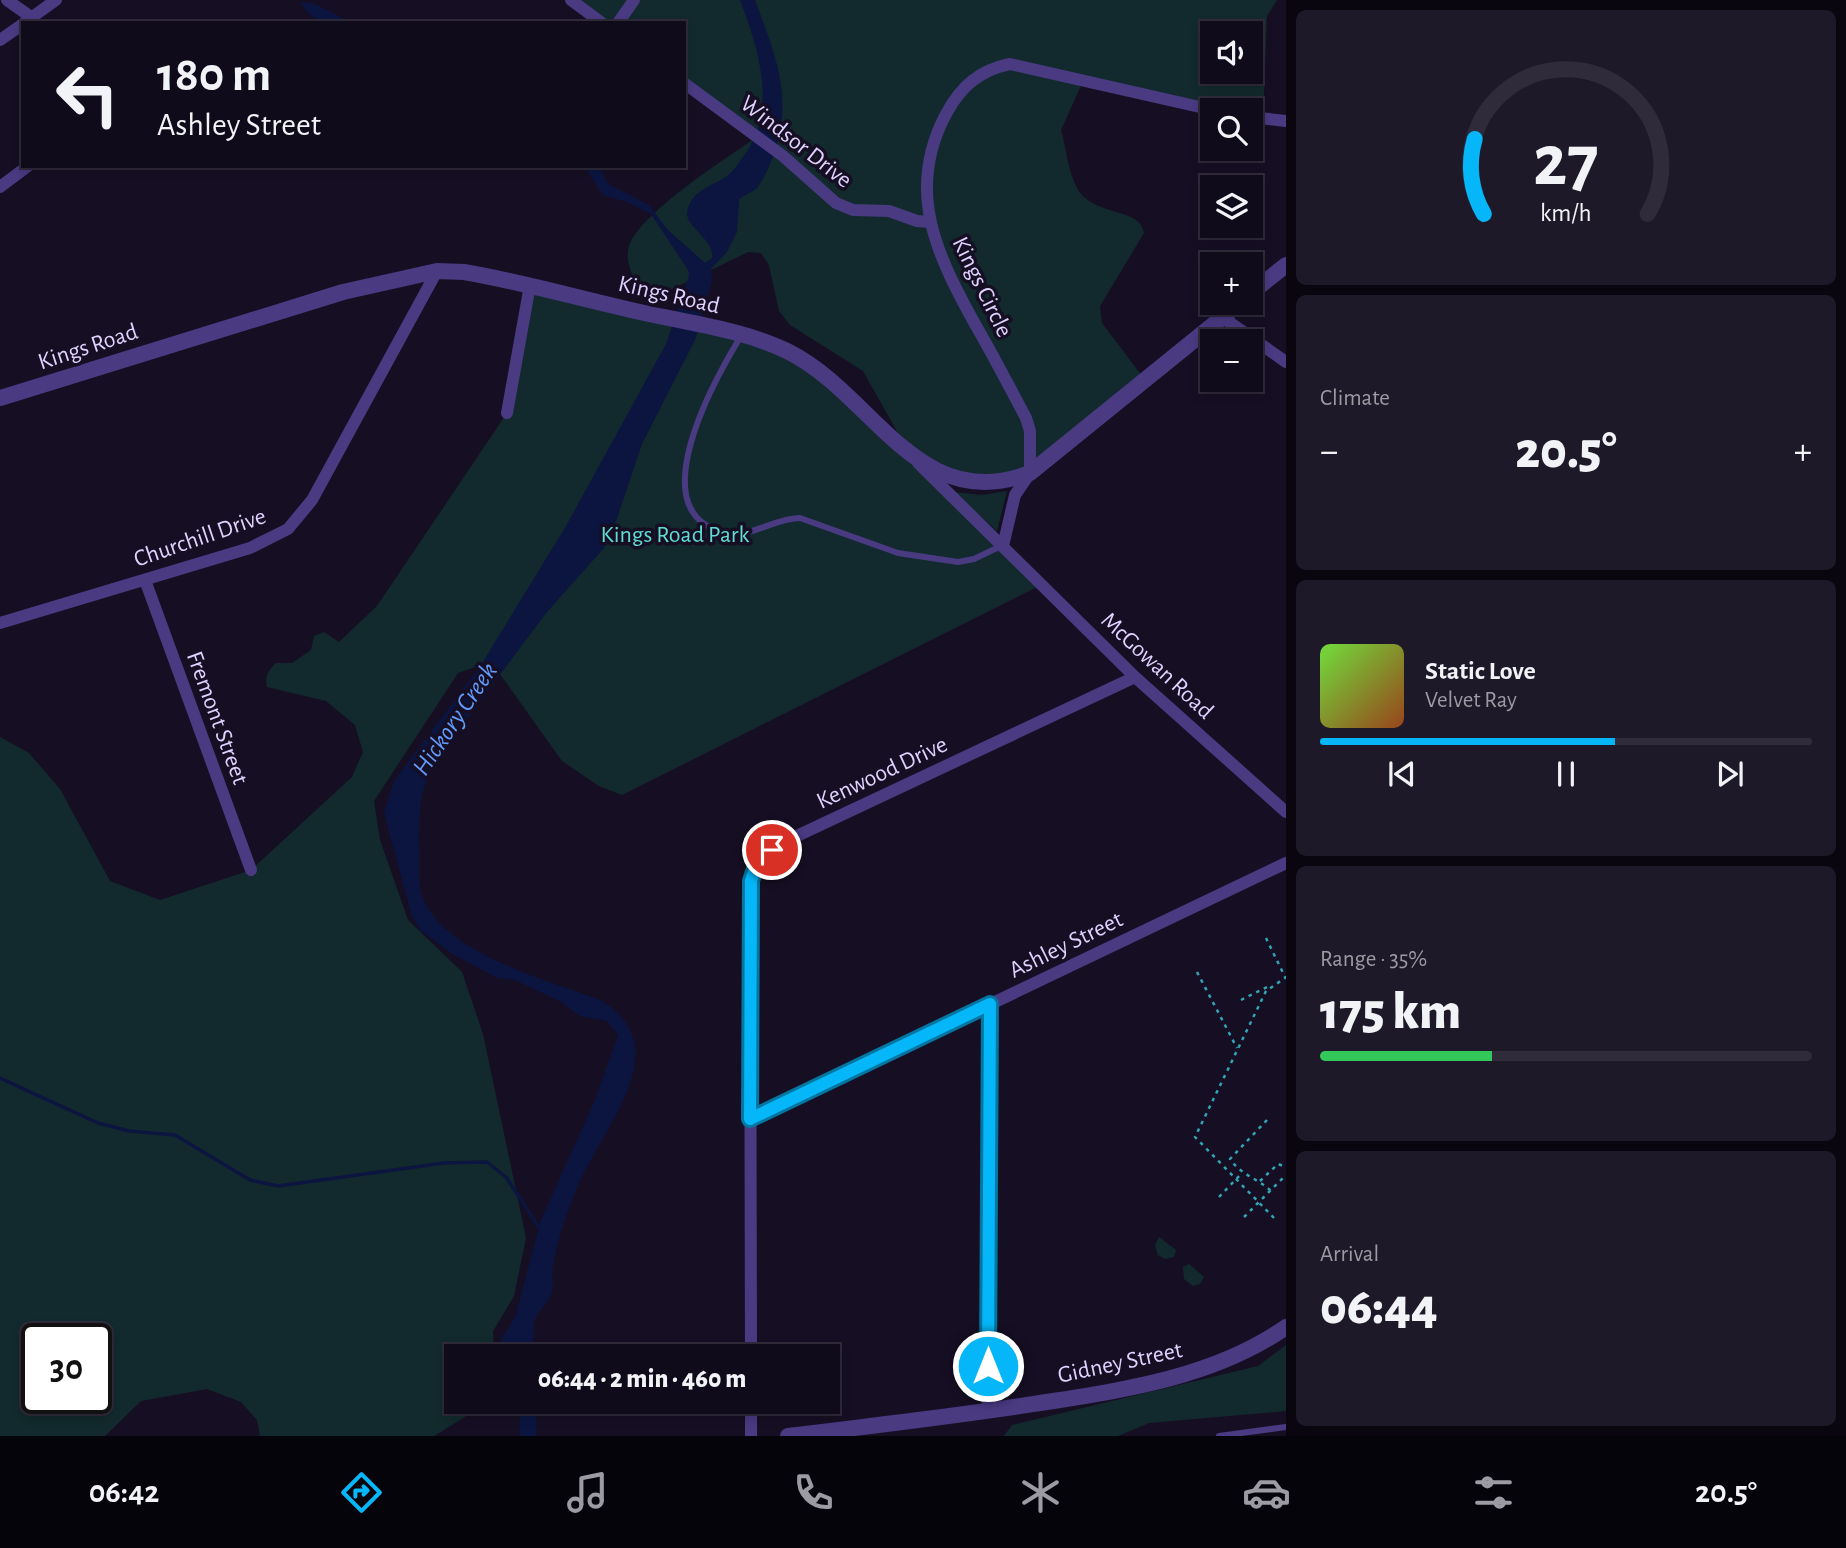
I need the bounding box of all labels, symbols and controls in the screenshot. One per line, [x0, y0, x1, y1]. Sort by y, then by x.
map controls [1200, 21, 1263, 392]
button: sound [1200, 21, 1263, 84]
icon: left [42, 49, 133, 140]
text: 180 m [157, 51, 271, 100]
street label: Windsor Drive [736, 91, 856, 193]
button: search [1200, 98, 1263, 161]
text: Ashley Street [157, 109, 321, 141]
text: 27 [1533, 126, 1599, 199]
button: layers [1200, 175, 1263, 238]
text: km/h [1540, 200, 1592, 225]
street label: Kings Circle [948, 233, 1016, 341]
button: + [1200, 252, 1263, 315]
street label: Kings Road [616, 272, 722, 318]
street label: Kings Road [35, 320, 141, 374]
button: − [1200, 329, 1263, 392]
text: Climate [1320, 387, 1390, 410]
text: 20.5° [1515, 425, 1617, 477]
text: − [1320, 433, 1338, 471]
text: + [1794, 433, 1812, 471]
street label: Churchill Drive [131, 504, 269, 572]
park label: Kings Road Park [601, 523, 750, 547]
street label: McGowan Road [1096, 608, 1218, 724]
street label: Fremont Street [182, 648, 252, 788]
water label: Hickory Creek [408, 658, 502, 780]
text: Static Love [1425, 658, 1536, 684]
text: Velvet Ray [1425, 689, 1517, 712]
street label: Kenwood Drive [813, 732, 951, 814]
icon: previous [1383, 755, 1421, 793]
icon: pause [1547, 755, 1585, 793]
icon: next [1711, 755, 1749, 793]
pin [742, 820, 802, 880]
icon: arrive [753, 831, 791, 869]
street label: Ashley Street [1005, 907, 1127, 983]
text: Range · 35% [1320, 948, 1427, 971]
text: 175 km [1320, 986, 1461, 1038]
text: Arrival [1320, 1243, 1379, 1266]
text: 06:44 [1320, 1281, 1438, 1333]
speed limit sign: 30 [21, 1323, 112, 1414]
position arrow [951, 1329, 1025, 1403]
street label: Gidney Street [1055, 1338, 1185, 1388]
text: 06:44 · 2 min · 460 m [538, 1366, 746, 1392]
icon: directions [337, 1468, 386, 1517]
icon: music [563, 1468, 612, 1517]
icon: phone [789, 1468, 838, 1517]
icon: climate [1016, 1468, 1065, 1517]
icon: car [1242, 1468, 1291, 1517]
icon: filters [1469, 1468, 1518, 1517]
text: 06:42 [89, 1476, 159, 1508]
text: 20.5° [1695, 1476, 1757, 1508]

